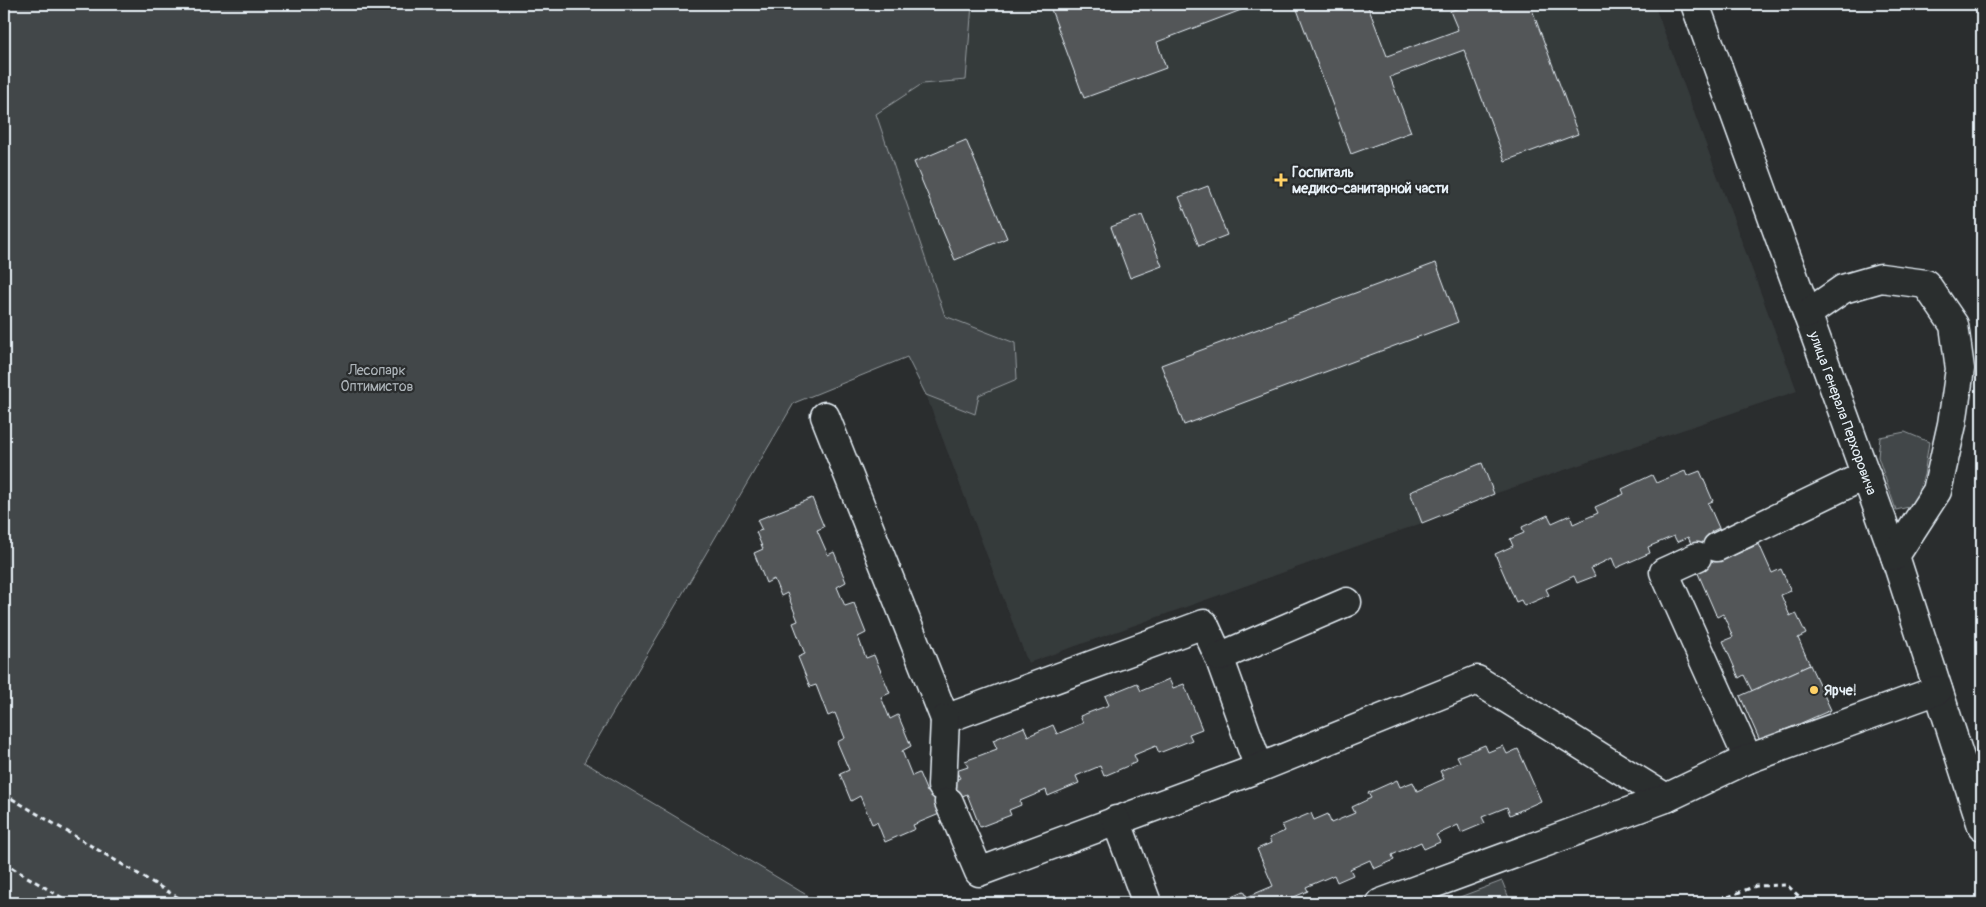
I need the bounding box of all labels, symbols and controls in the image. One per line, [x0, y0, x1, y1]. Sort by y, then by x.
place label: Госпиталь медико-санитарной части [1292, 164, 1449, 197]
marker: Госпиталь медико-санитарной части [1274, 173, 1288, 187]
street label: улица Генерала Перхоровича [1805, 328, 1880, 497]
park label: Лесопарк Оптимистов [341, 362, 414, 395]
place label: Ярче! [1824, 682, 1857, 699]
marker: Ярче! [1808, 684, 1820, 696]

